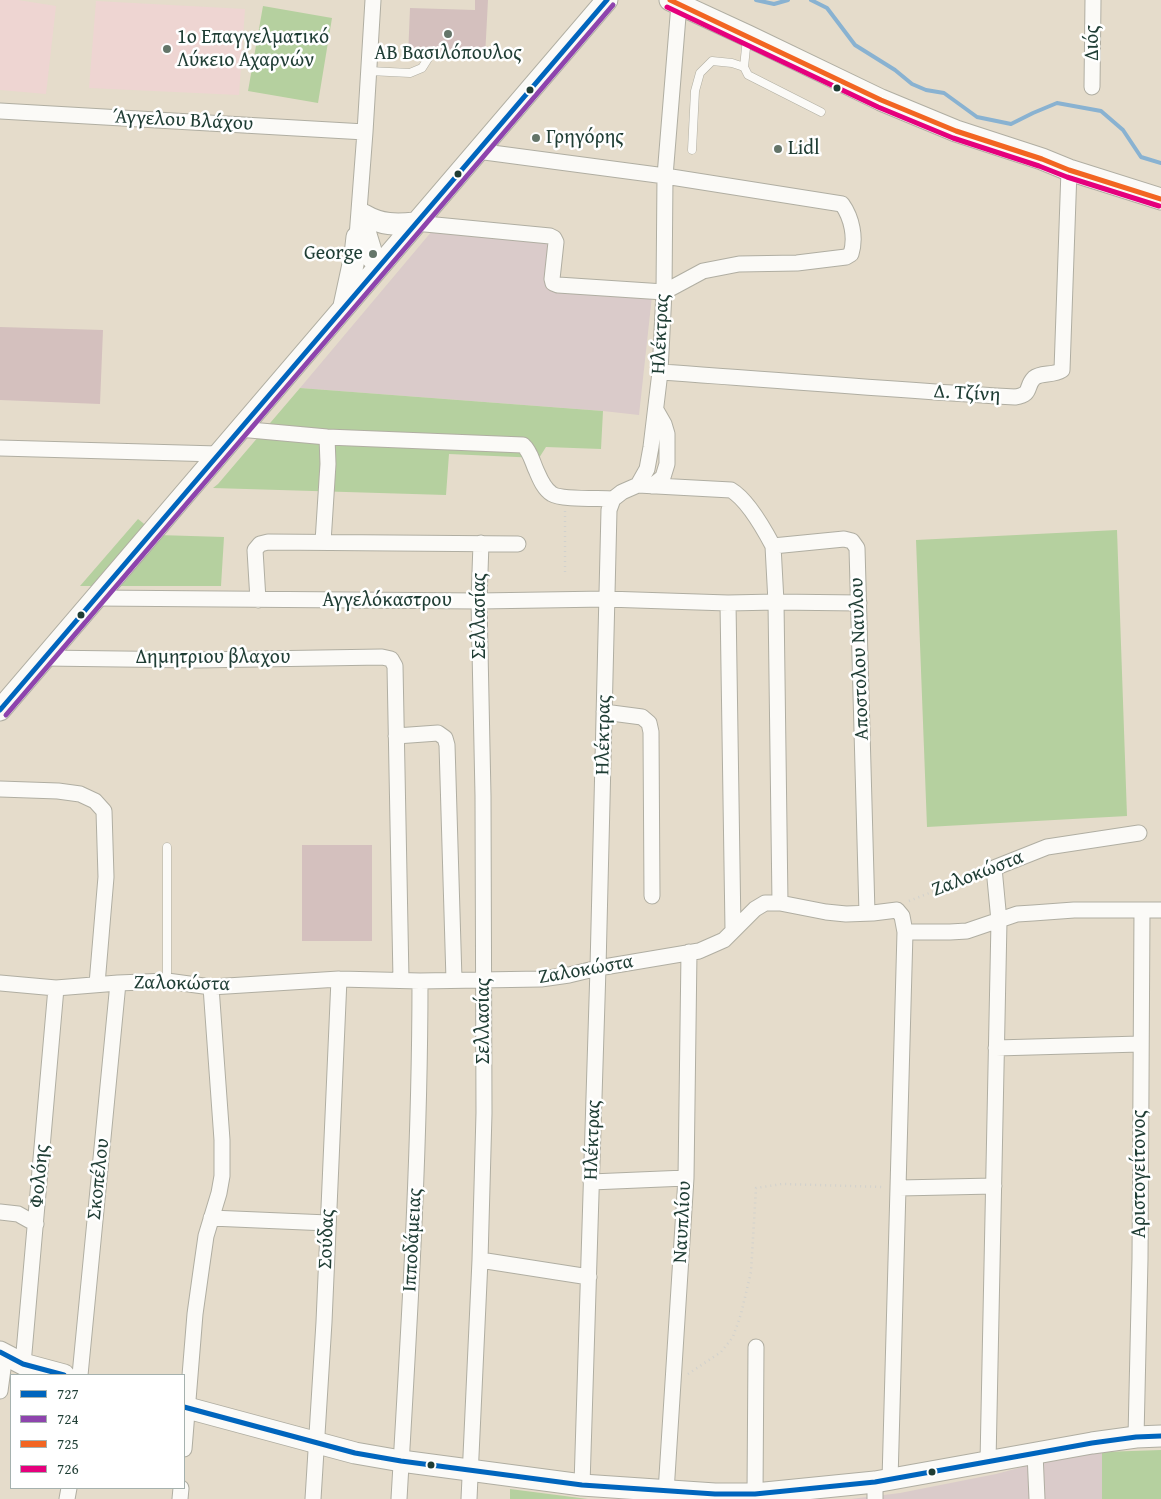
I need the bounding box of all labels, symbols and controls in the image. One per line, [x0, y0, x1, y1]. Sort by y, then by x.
street label: Διός [1081, 25, 1105, 61]
place label: 1ο Επαγγελματικό Λύκειο Αχαρνών [177, 26, 329, 73]
marker: ΑΒ Βασιλόπουλος [442, 28, 454, 40]
place label: ΑΒ Βασιλόπουλος [374, 42, 522, 66]
marker: 1ο Επαγγελματικό Λύκειο Αχαρνών [161, 43, 173, 55]
unlabelled marker [832, 83, 842, 93]
unlabelled marker [525, 85, 535, 95]
street label: Άγγελου Βλάχου [112, 105, 254, 137]
place label: Γρηγόρης [546, 126, 624, 150]
marker: Γρηγόρης [530, 132, 542, 144]
place label: Lidl [788, 137, 820, 161]
marker: Lidl [772, 143, 784, 155]
unlabelled marker [453, 169, 463, 179]
place label: George [304, 242, 363, 266]
marker: George [367, 248, 379, 260]
street label: Ηλέκτρας [647, 293, 675, 375]
street label: Δ. Τζίνη [933, 380, 1001, 408]
street label: Σελλασίας [468, 573, 492, 659]
street label: Αποστολου Ναυλου [845, 577, 875, 741]
street label: Αγγελόκαστρου [322, 589, 452, 613]
unlabelled marker [76, 610, 86, 620]
street label: Δημητριου βλαχου [136, 646, 290, 670]
street label: Ηλέκτρας [591, 695, 617, 775]
street label: Ζαλοκώστα [929, 846, 1027, 902]
street label: Ζαλοκώστα [536, 950, 636, 990]
street label: Ζαλοκώστα [134, 971, 230, 997]
street label: Σελλασίας [472, 978, 496, 1064]
street label: Ηλέκτρας [580, 1099, 606, 1181]
street label: Αριστογείτονος [1128, 1110, 1152, 1238]
street label: Σκοπέλου [83, 1137, 115, 1221]
street label: Φολόης [25, 1143, 55, 1209]
street label: Ναυπλίου [669, 1180, 697, 1264]
street label: Ιπποδάμειας [398, 1187, 428, 1293]
street label: Σούδας [314, 1209, 340, 1269]
legend [10, 1374, 185, 1489]
text: 727 [57, 1383, 79, 1404]
text: 724 [57, 1408, 79, 1429]
text: 725 [57, 1433, 79, 1454]
text: 726 [57, 1458, 79, 1479]
unlabelled marker [426, 1460, 436, 1470]
unlabelled marker [927, 1467, 937, 1477]

